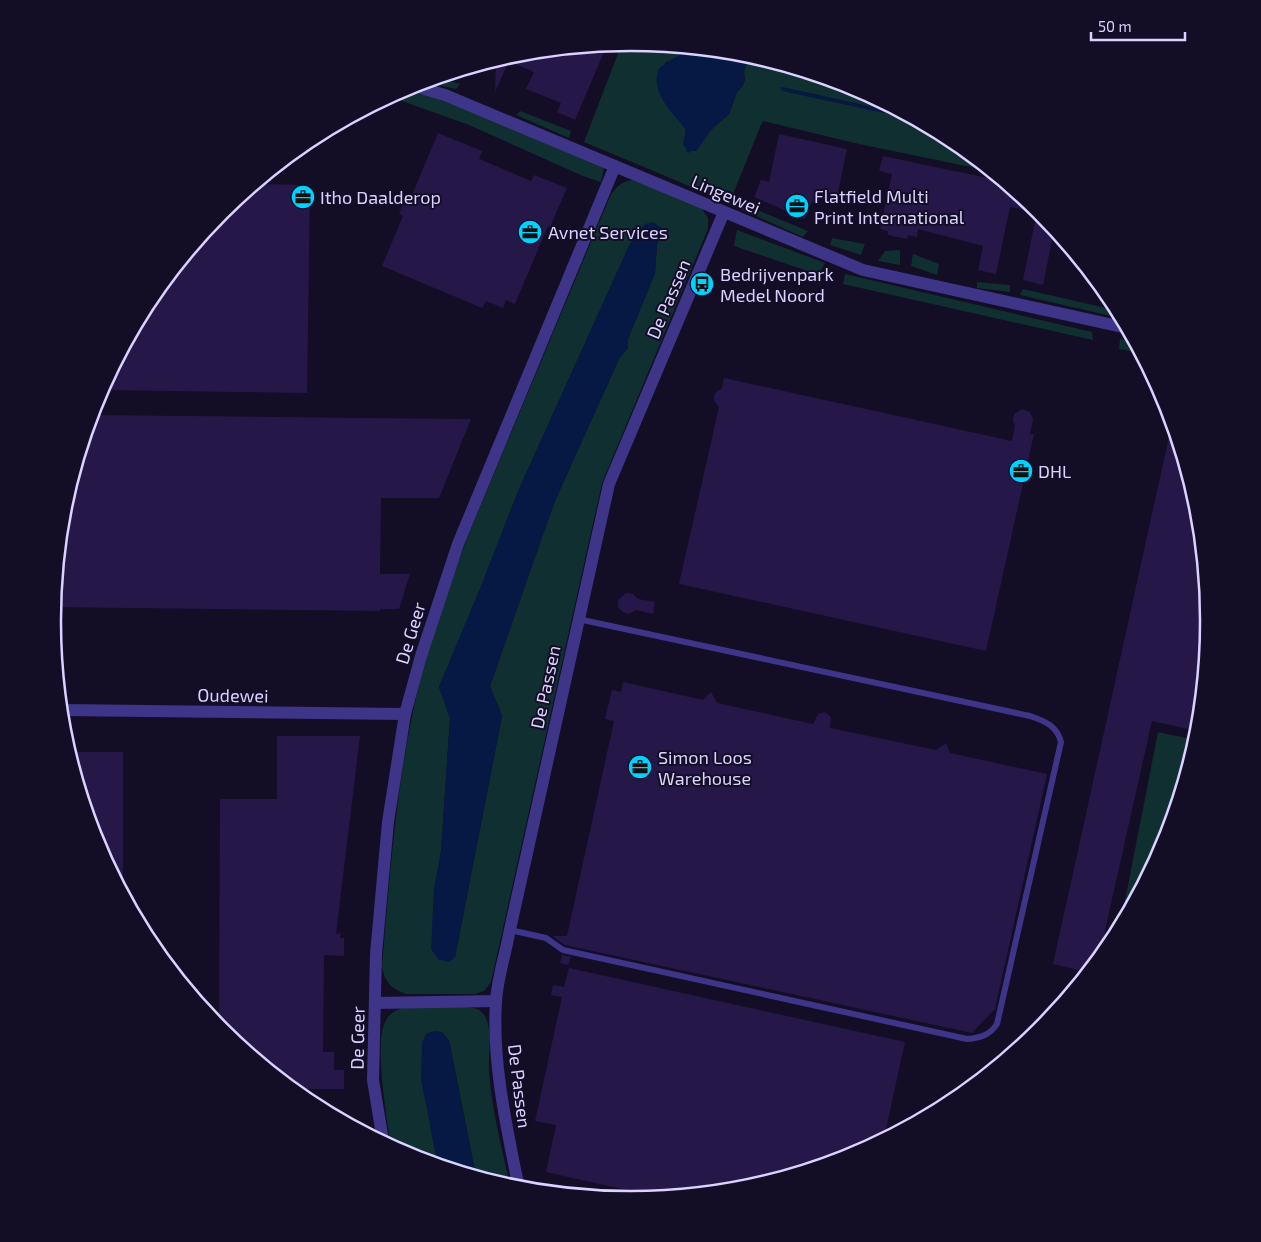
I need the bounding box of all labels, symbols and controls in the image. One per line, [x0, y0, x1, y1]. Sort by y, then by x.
scale bar [1091, 10, 1185, 42]
text: 50 m [1098, 17, 1132, 35]
street label: Lingewei [688, 170, 764, 218]
office icon: Itho Daalderop [290, 184, 316, 210]
place label: Flatfield Multi Print International [814, 185, 965, 228]
place label: Itho Daalderop [320, 186, 441, 208]
office icon: Flatfield Multi Print International [784, 193, 810, 219]
office icon: Avnet Services [517, 219, 543, 245]
place label: Avnet Services [548, 221, 668, 243]
street label: De Passen [641, 256, 695, 342]
place label: Bedrijvenpark Medel Noord [720, 263, 834, 306]
bus stop icon: Bedrijvenpark Medel Noord [689, 271, 715, 297]
office icon: DHL [1008, 458, 1034, 484]
place label: DHL [1038, 460, 1071, 482]
street label: De Geer [390, 599, 430, 667]
street label: De Passen [525, 643, 565, 731]
street label: Oudewei [197, 683, 269, 707]
place label: Simon Loos Warehouse [658, 746, 752, 789]
office icon: Simon Loos Warehouse [627, 754, 653, 780]
street label: De Geer [345, 1006, 369, 1070]
street label: De Passen [504, 1043, 536, 1129]

